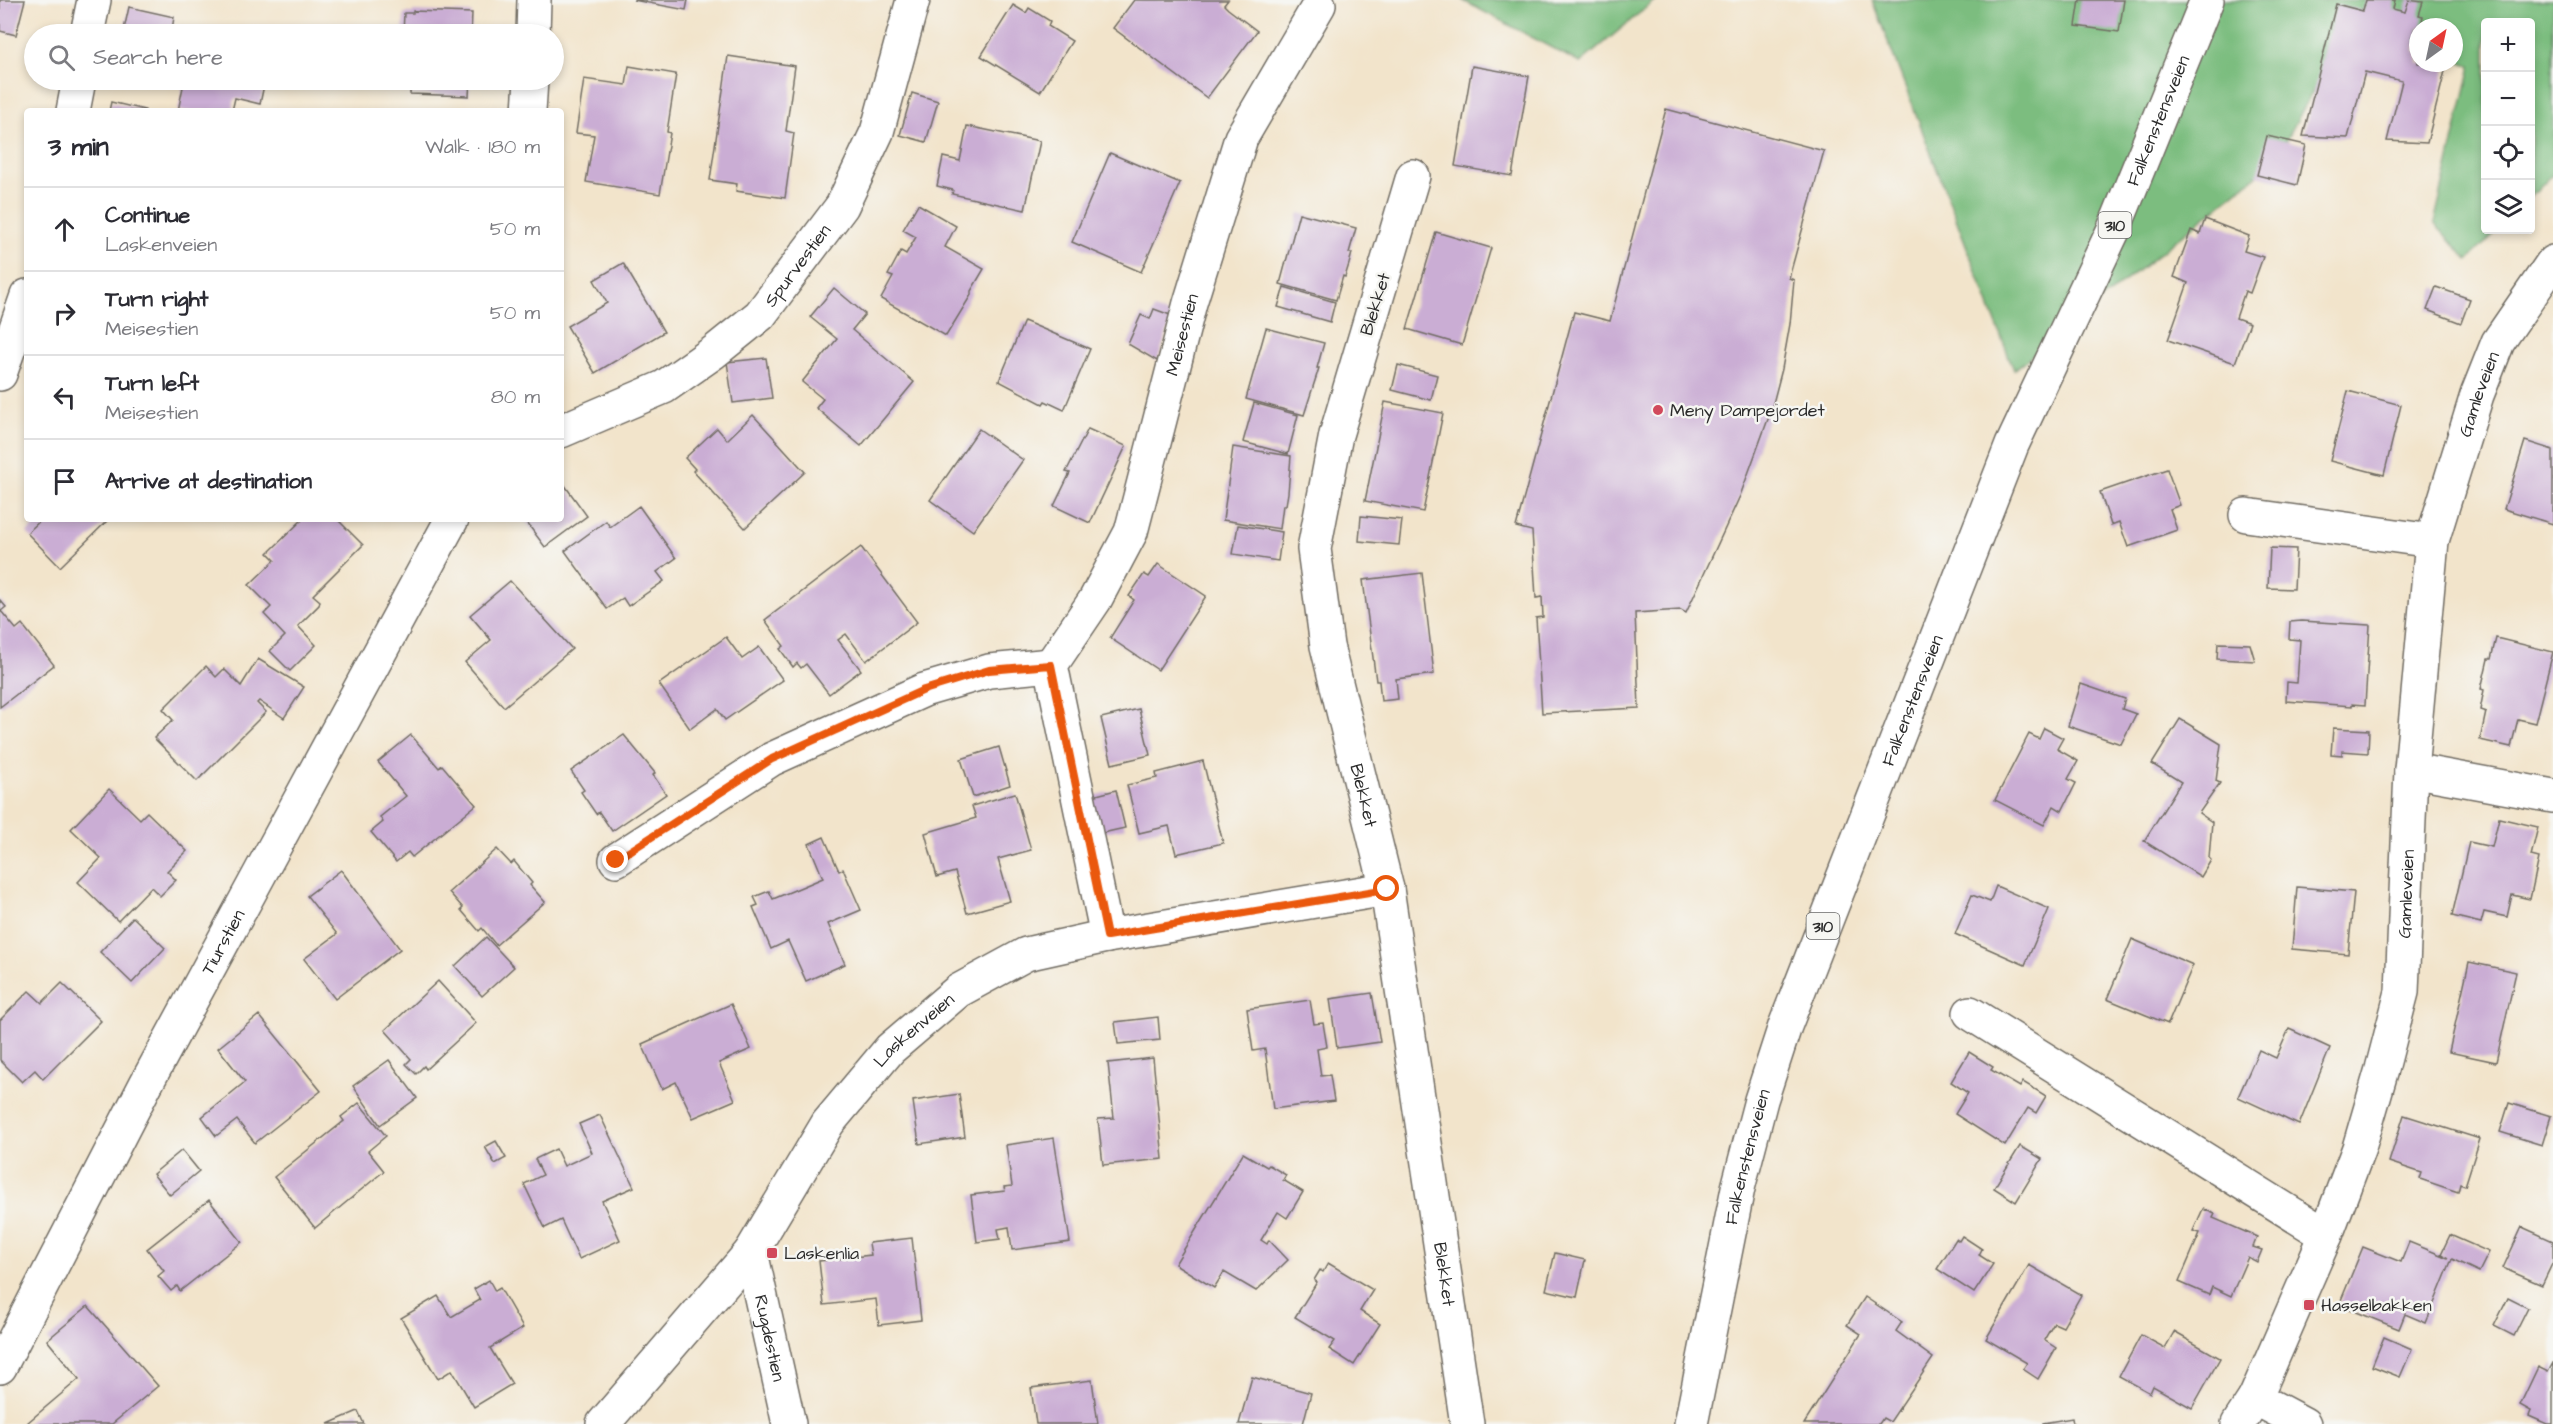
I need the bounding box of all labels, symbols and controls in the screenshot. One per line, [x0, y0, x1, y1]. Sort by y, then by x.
north arrow [2409, 18, 2463, 72]
map controls [2481, 18, 2535, 234]
button: + [2481, 18, 2535, 72]
search box [24, 24, 564, 90]
icon: search [45, 41, 78, 74]
text: Search here [93, 42, 223, 73]
street label: Falkenstensveien [2121, 52, 2196, 190]
button: − [2481, 72, 2535, 126]
button: locate [2481, 126, 2535, 180]
text: 3 min [48, 129, 109, 165]
text: Walk · 180 m [425, 133, 540, 161]
button: layers [2481, 180, 2535, 234]
text: Continue [105, 200, 190, 231]
road number: 310 [2098, 212, 2132, 238]
icon: ahead [48, 213, 81, 246]
text: 50 m [490, 215, 540, 243]
street label: Spurvestien [758, 219, 837, 312]
text: Laskenveien [105, 231, 217, 259]
street label: Blekket [1354, 269, 1397, 339]
text: Turn right [105, 284, 208, 315]
street label: Meisestien [1160, 291, 1205, 379]
icon: right [48, 297, 81, 330]
text: 50 m [490, 299, 540, 327]
text: Meisestien [105, 315, 198, 343]
street label: Gamleveien [2453, 348, 2506, 440]
text: Turn left [105, 368, 199, 399]
icon: left [48, 381, 81, 414]
text: 80 m [491, 383, 540, 411]
place label: Meny Dampejordet [1670, 398, 1826, 424]
text: Meisestien [105, 399, 198, 427]
marker: Meny Dampejordet [1651, 403, 1665, 417]
icon: arrive [48, 465, 81, 498]
text: Arrive at destination [105, 466, 312, 497]
street label: Falkenstensveien [1876, 631, 1950, 770]
street label: Blekket [1344, 761, 1383, 830]
route end [602, 846, 628, 872]
street label: Gamleveien [2392, 849, 2421, 939]
route start [1373, 875, 1399, 901]
street label: Tiurstien [196, 905, 251, 979]
road number: 310 [1806, 913, 1840, 939]
street label: Laskenveien [868, 987, 960, 1073]
street label: Falkenstensveien [1719, 1086, 1777, 1227]
place label: Laskenlia [784, 1241, 859, 1266]
street label: Blekket [1427, 1241, 1461, 1309]
marker: Laskenlia [765, 1246, 779, 1260]
street label: Rugdestien [748, 1292, 791, 1384]
place label: Hasselbakken [2321, 1293, 2432, 1318]
marker: Hasselbakken [2302, 1298, 2316, 1312]

